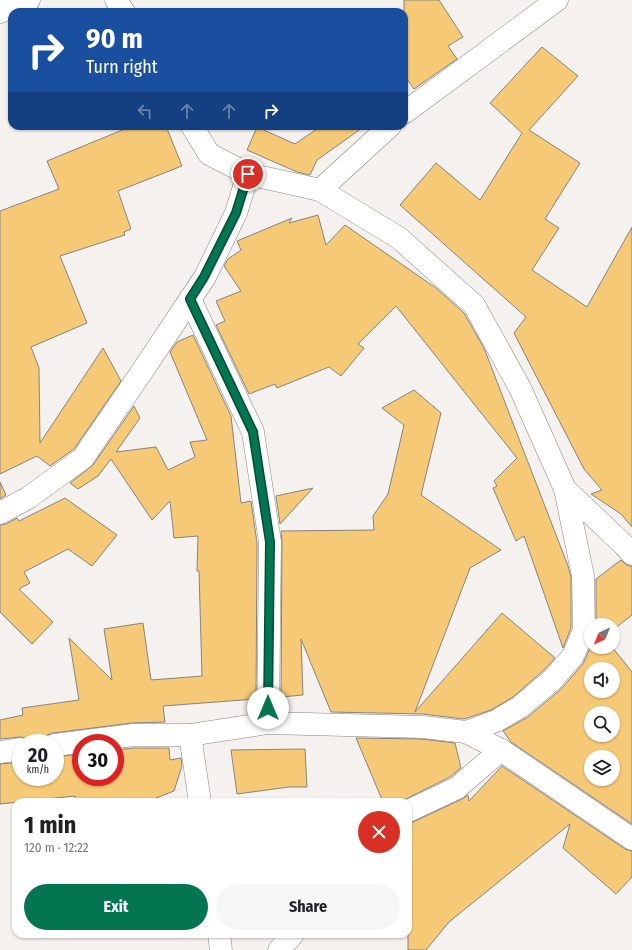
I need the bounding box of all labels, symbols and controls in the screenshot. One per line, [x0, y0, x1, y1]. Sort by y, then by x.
text: 90 m [86, 22, 143, 55]
icon: right [20, 24, 72, 76]
text: Turn right [86, 56, 158, 78]
icon: left [134, 100, 156, 122]
icon: ahead [176, 100, 198, 122]
icon: ahead [218, 100, 240, 122]
icon: right [260, 100, 282, 122]
pin [231, 157, 265, 191]
icon: arrive [237, 163, 259, 185]
north arrow [584, 618, 620, 654]
map controls [584, 618, 620, 786]
button: sound [584, 662, 620, 698]
position arrow [247, 687, 289, 729]
button: search [584, 706, 620, 742]
speed limit sign: 30 [72, 734, 124, 786]
text: 20 [28, 743, 48, 767]
button: layers [584, 750, 620, 786]
text: km/h [27, 764, 49, 776]
text: 1 min [24, 811, 76, 839]
button: close [358, 811, 400, 853]
text: 120 m · 12:22 [24, 840, 89, 855]
button: Exit [24, 884, 208, 930]
button: Share [216, 884, 400, 930]

